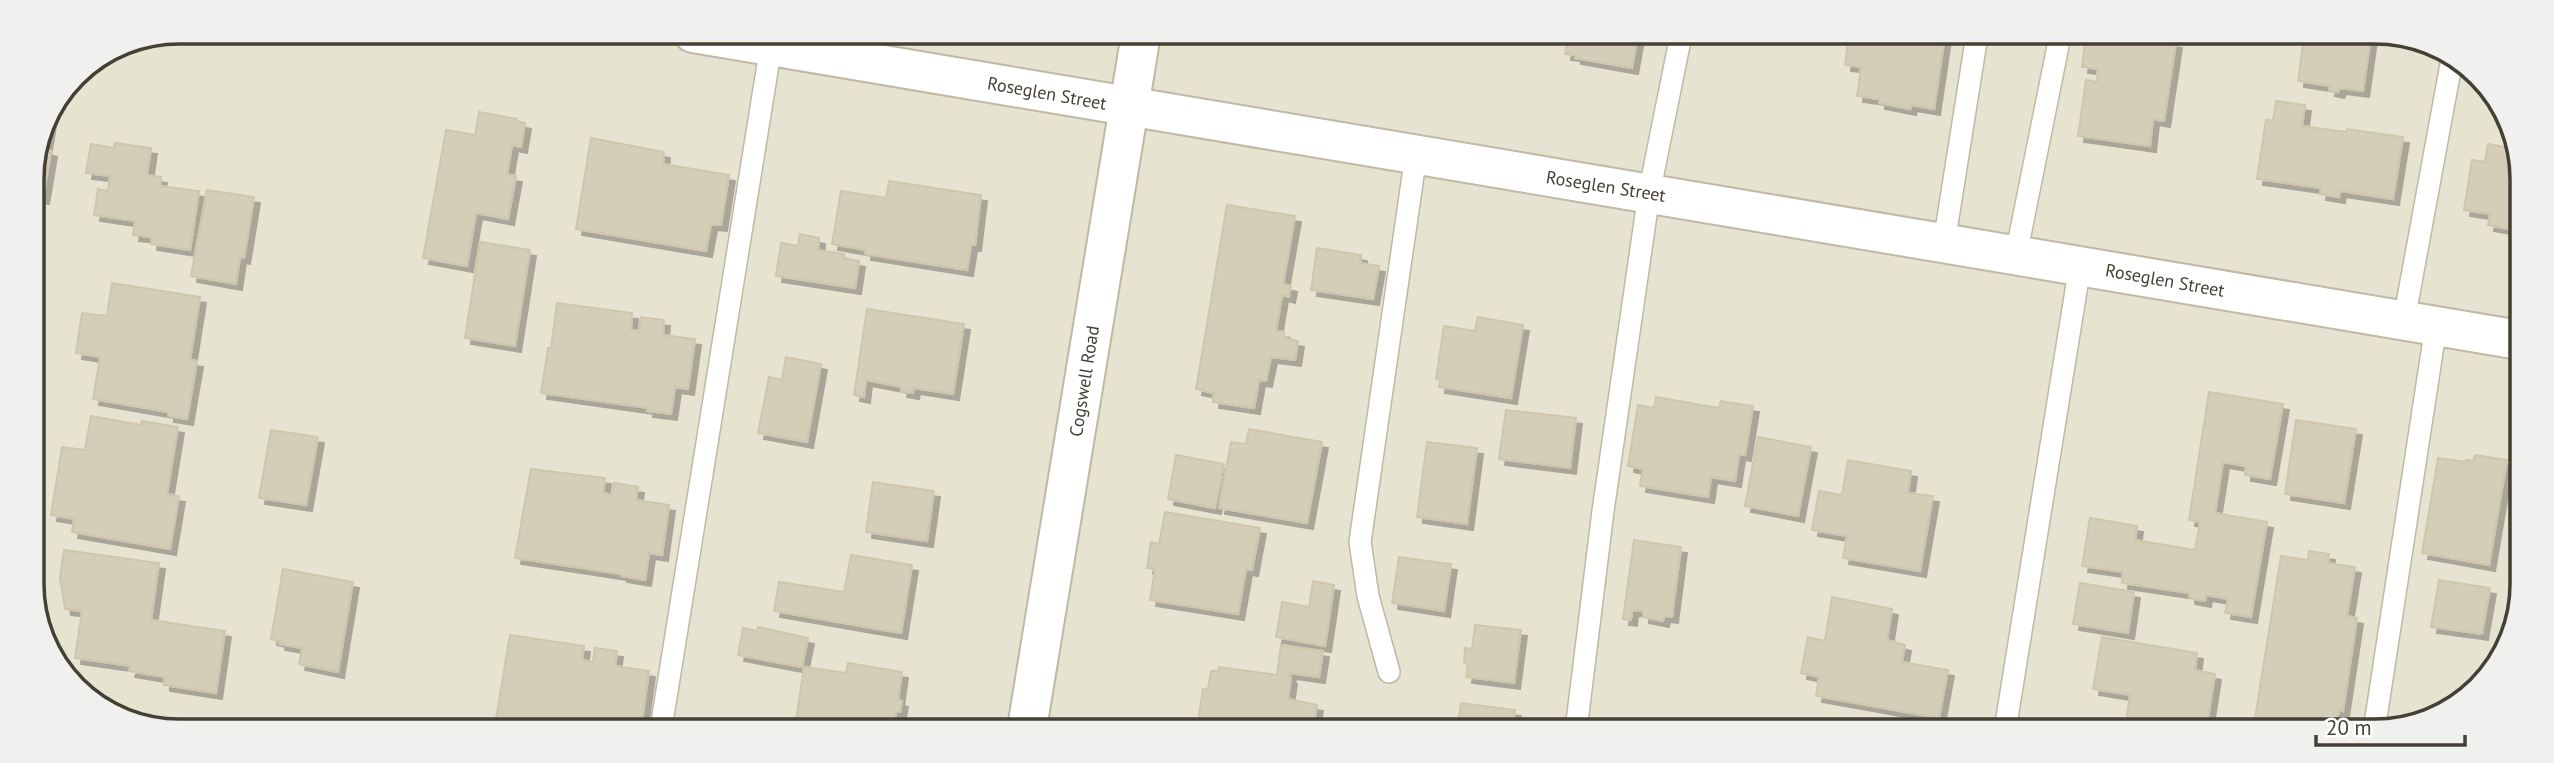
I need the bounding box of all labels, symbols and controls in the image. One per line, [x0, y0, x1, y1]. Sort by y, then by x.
street label: Roseglen Street [986, 71, 1108, 115]
street label: Roseglen Street [1545, 165, 1667, 207]
street label: Roseglen Street [2104, 258, 2226, 302]
street label: Cogswell Road [1064, 324, 1104, 438]
scale bar [2316, 704, 2465, 748]
text: 20 m [2326, 714, 2372, 741]

